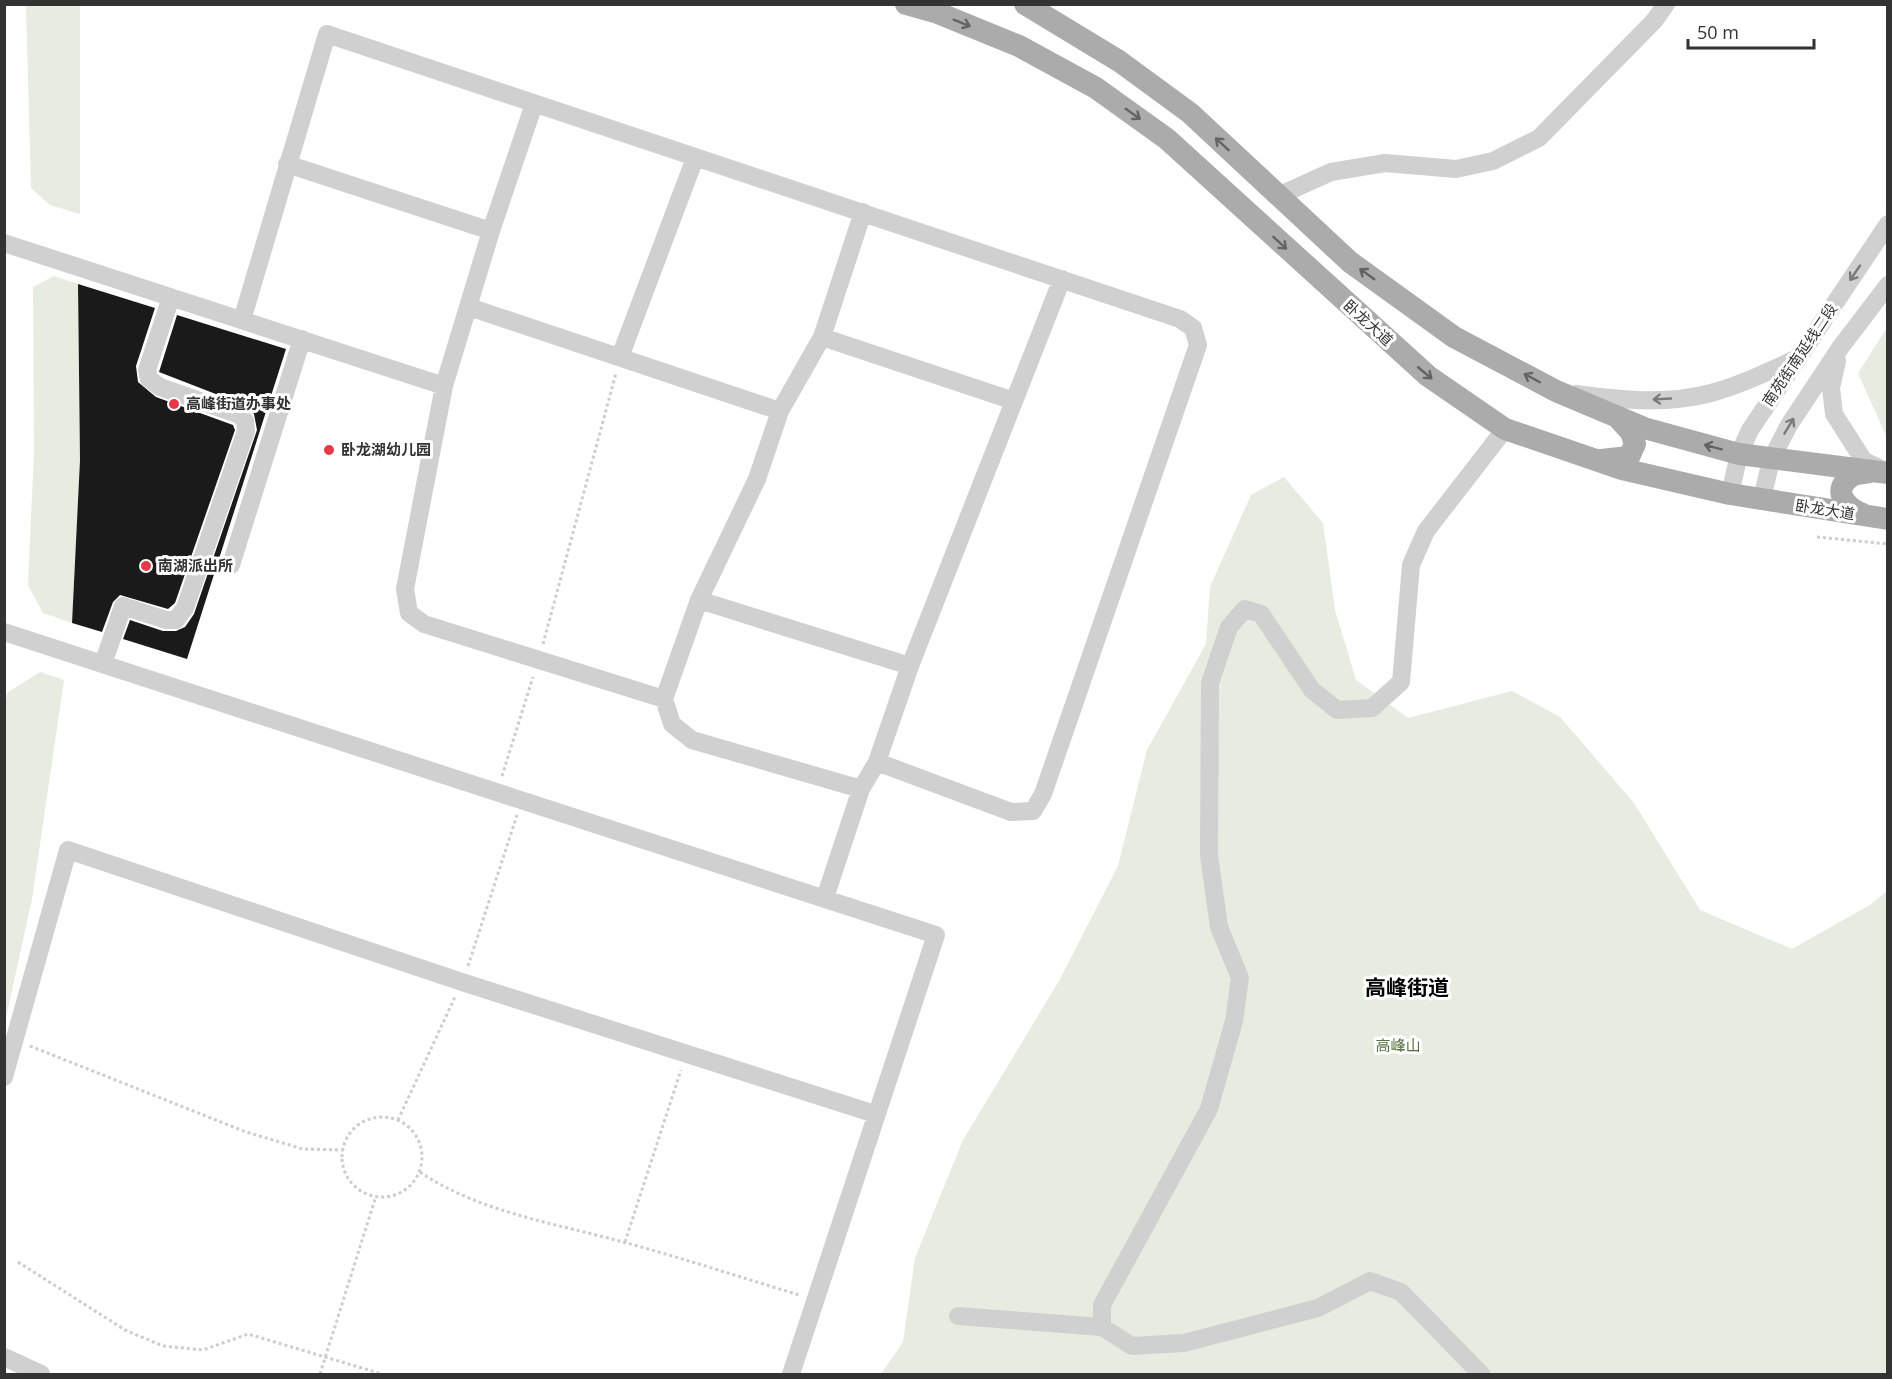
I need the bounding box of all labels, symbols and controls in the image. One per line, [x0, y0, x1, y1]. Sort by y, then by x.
scale bar [1688, 12, 1814, 50]
one-way arrow [952, 18, 971, 29]
text: 50 m [1697, 20, 1739, 44]
one-way arrow [1125, 108, 1141, 121]
one-way arrow [1215, 137, 1230, 151]
one-way arrow [1272, 236, 1287, 250]
one-way arrow [1849, 264, 1861, 281]
one-way arrow [1360, 268, 1376, 280]
street label: 卧龙大道 [1340, 295, 1398, 350]
street label: 南苑街南延线二段 [1757, 299, 1841, 410]
one-way arrow [1417, 366, 1433, 379]
one-way arrow [1523, 372, 1541, 383]
place label: 高峰街道办事处 [186, 393, 291, 413]
one-way arrow [1653, 394, 1673, 405]
marker: 高峰街道办事处 [167, 397, 181, 411]
one-way arrow [1784, 418, 1796, 435]
place label: 卧龙湖幼儿园 [341, 439, 431, 459]
one-way arrow [1704, 441, 1723, 452]
marker: 卧龙湖幼儿园 [322, 443, 336, 457]
street label: 卧龙大道 [1794, 494, 1856, 524]
place label: 南湖派出所 [158, 555, 233, 575]
marker: 南湖派出所 [139, 559, 153, 573]
district label: 高峰街道 [1365, 973, 1449, 1001]
park label: 高峰山 [1375, 1035, 1421, 1055]

